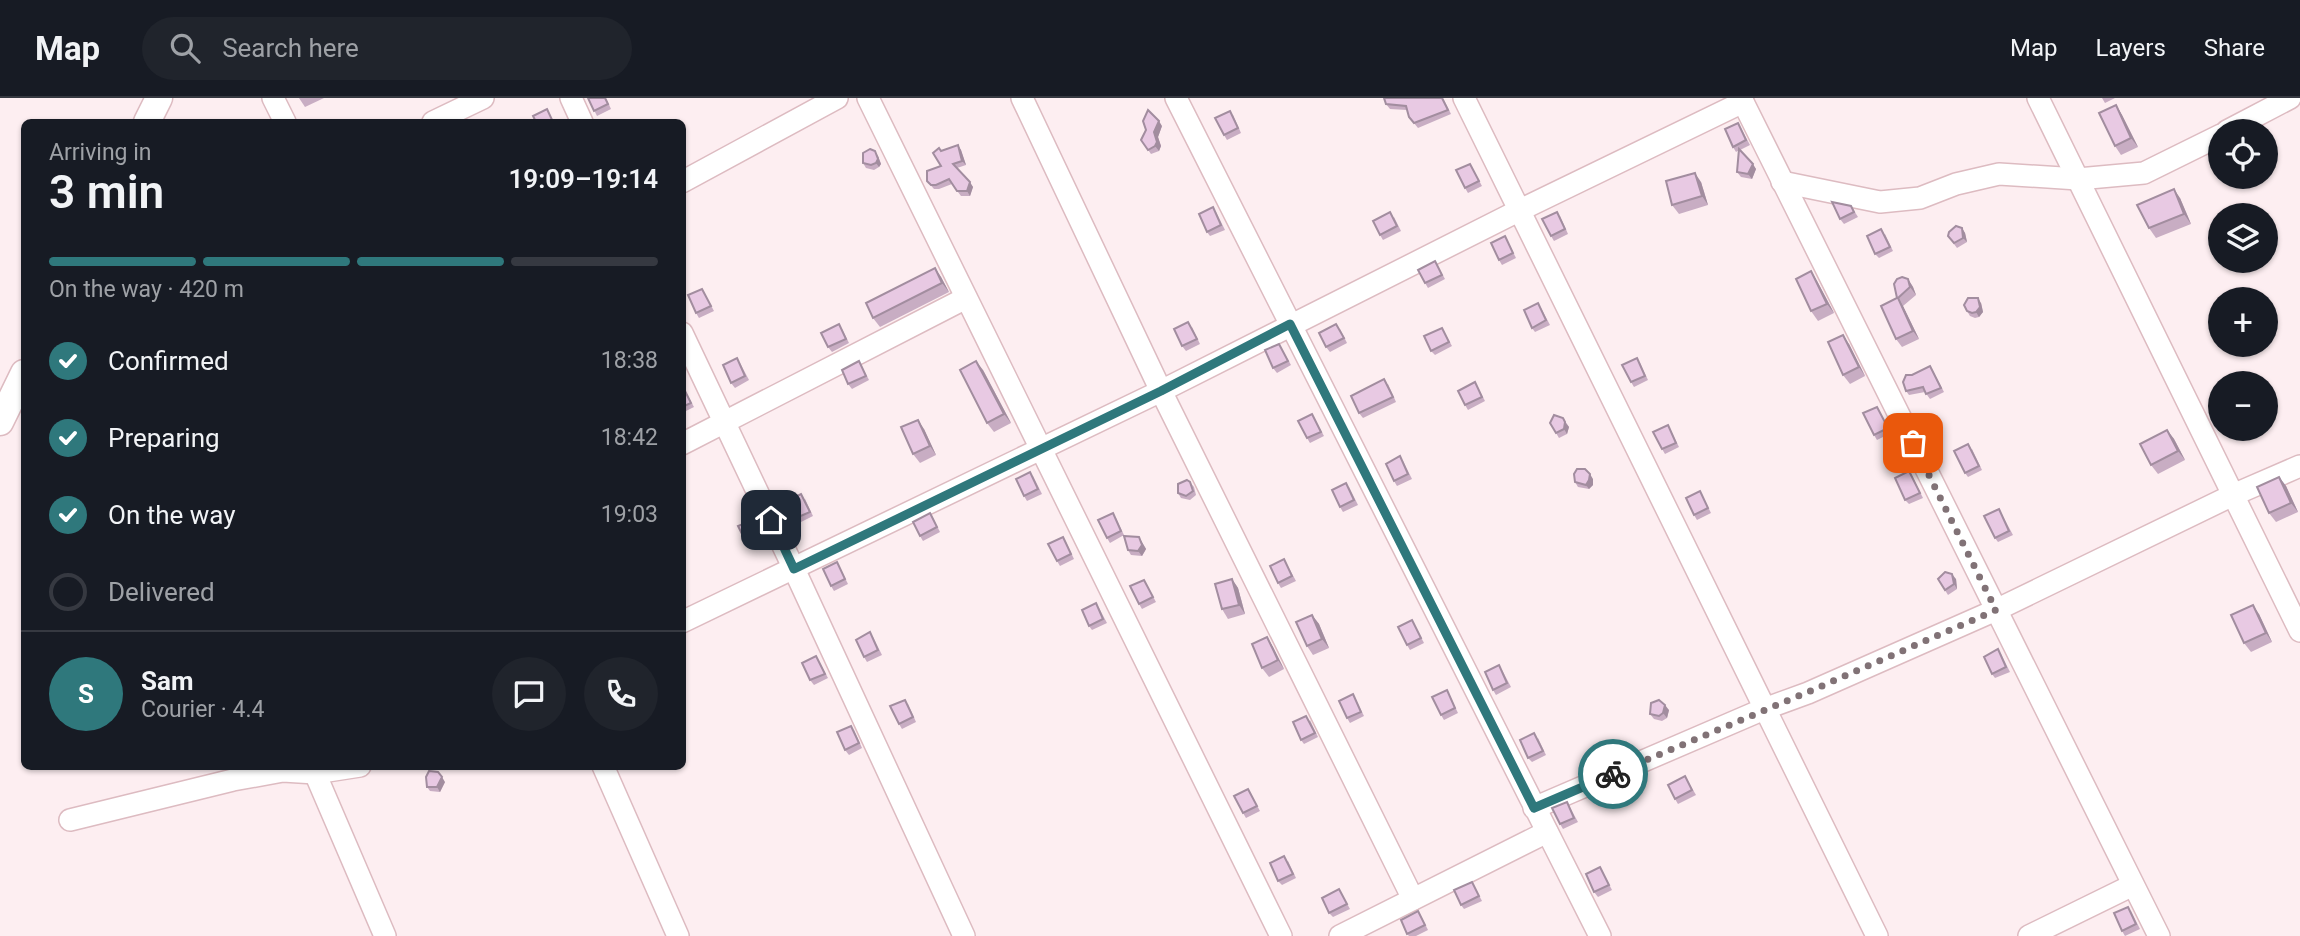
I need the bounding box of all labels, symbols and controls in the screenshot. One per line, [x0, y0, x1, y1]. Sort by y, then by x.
search box [142, 17, 632, 80]
text: Map [35, 29, 100, 68]
icon: search [166, 29, 204, 67]
text: Search here [222, 33, 359, 63]
text: Map [2010, 34, 2058, 62]
text: Layers [2096, 34, 2166, 62]
text: Share [2204, 34, 2265, 62]
map controls [2208, 119, 2278, 441]
button: locate [2208, 119, 2278, 189]
text: Arriving in [49, 139, 152, 166]
text: 19:09–19:14 [508, 164, 658, 194]
text: 3 min [49, 165, 164, 219]
button: layers [2208, 203, 2278, 273]
text: On the way · 420 m [49, 276, 244, 303]
button: + [2208, 287, 2278, 357]
icon: check [49, 342, 87, 380]
text: Confirmed [108, 346, 229, 376]
text: 18:38 [601, 347, 658, 374]
button: − [2208, 371, 2278, 441]
pin [1883, 413, 1943, 473]
icon: check [49, 419, 87, 457]
text: Preparing [108, 423, 220, 453]
text: 18:42 [601, 424, 658, 451]
icon: bag [1894, 424, 1932, 462]
pin [741, 490, 801, 550]
icon: check [49, 496, 87, 534]
text: On the way [108, 500, 236, 530]
text: 19:03 [601, 501, 658, 528]
icon: home [752, 501, 790, 539]
text: Delivered [108, 577, 215, 607]
button: chat [492, 657, 566, 731]
button: phone [584, 657, 658, 731]
text: Sam [141, 666, 193, 696]
text: S [78, 679, 94, 709]
text: Courier · 4.4 [141, 696, 264, 723]
courier [1578, 739, 1648, 809]
icon: bike [1594, 755, 1632, 793]

